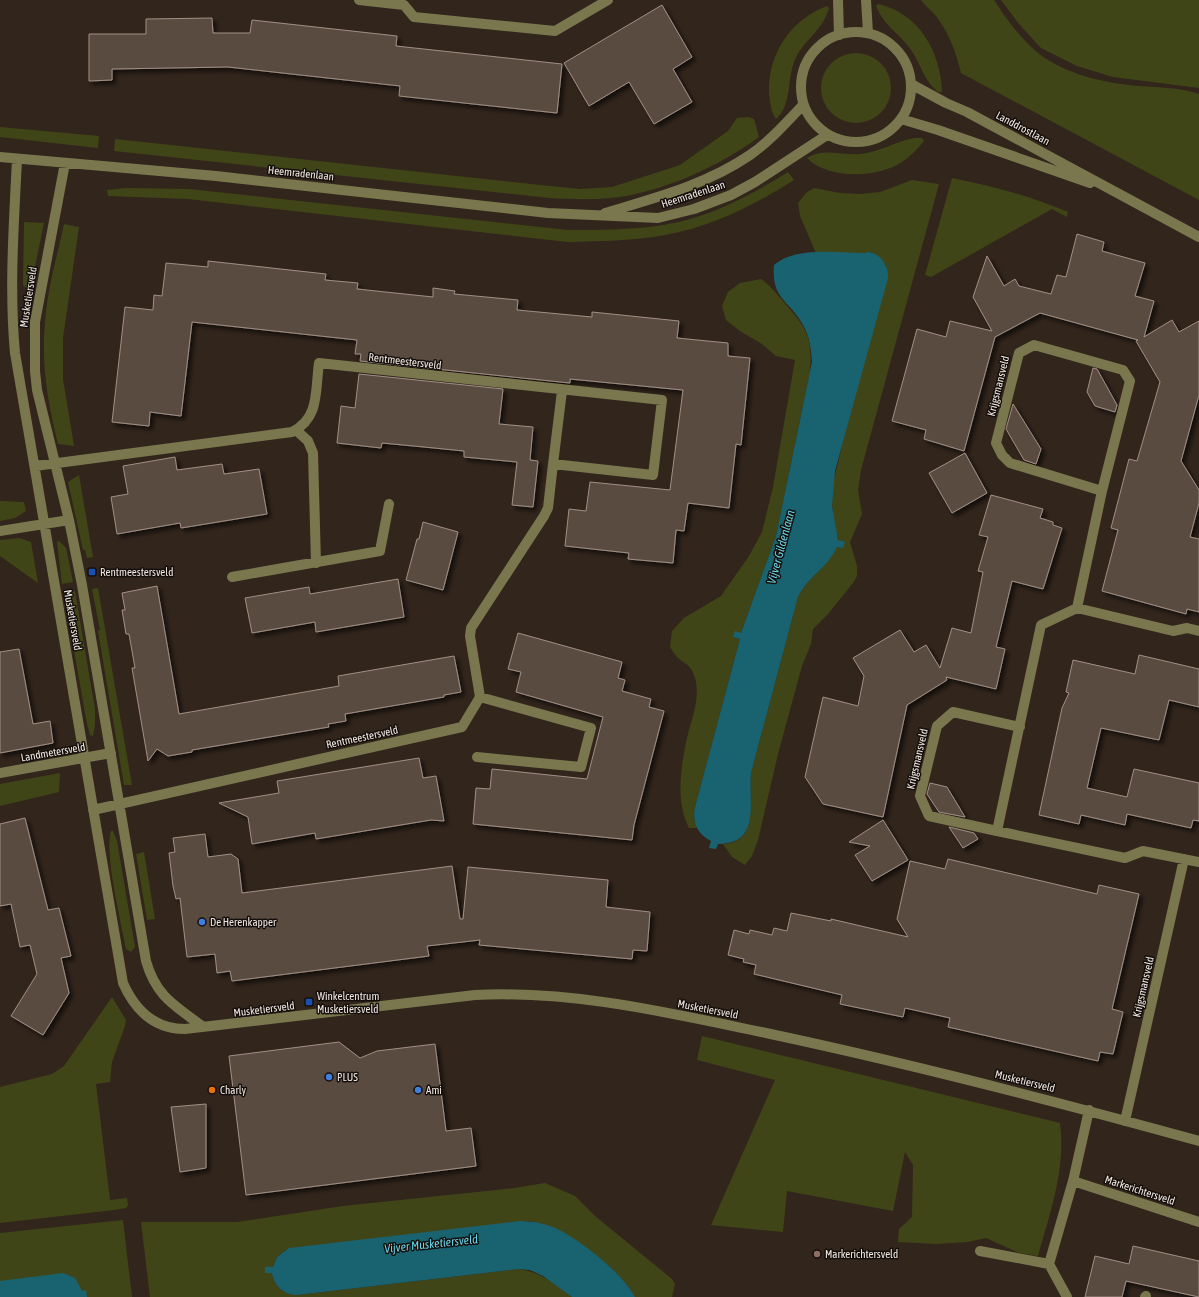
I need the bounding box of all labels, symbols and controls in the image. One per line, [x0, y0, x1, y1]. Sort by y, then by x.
street label: Landdrostlaan [994, 109, 1052, 147]
street label: Heemradenlaan [267, 164, 335, 182]
street label: Heemradenlaan [660, 178, 726, 210]
street label: Musketiersveld [17, 266, 39, 328]
street label: Rentmeestersveld [368, 351, 442, 371]
street label: Krijgsmansveld [985, 354, 1011, 418]
water label: Vijver Gildenlaan [764, 508, 798, 585]
place label: Rentmeestersveld [100, 566, 173, 578]
marker: Rentmeestersveld [87, 567, 97, 577]
street label: Musketiersveld [62, 589, 84, 651]
street label: Rentmeestersveld [325, 724, 399, 750]
street label: Krijgsmansveld [904, 727, 930, 791]
street label: Landmetersveld [20, 740, 86, 764]
place label: De Herenkapper [210, 916, 277, 928]
marker: De Herenkapper [197, 917, 207, 927]
street label: Krijgsmansveld [1130, 955, 1156, 1019]
place label: Winkelcentrum Musketiersveld [317, 990, 379, 1015]
marker: Winkelcentrum Musketiersveld [304, 997, 314, 1007]
street label: Musketiersveld [677, 997, 739, 1021]
street label: Musketiersveld [233, 999, 295, 1019]
street label: Musketiersveld [994, 1068, 1056, 1094]
place label: PLUS [337, 1071, 358, 1083]
marker: PLUS [324, 1072, 334, 1082]
place label: Charly [220, 1084, 246, 1096]
place label: Ami [426, 1084, 442, 1096]
marker: Charly [207, 1085, 217, 1095]
marker: Ami [413, 1085, 423, 1095]
street label: Markerichtersveld [1103, 1173, 1177, 1207]
water label: Vijver Musketiersveld [384, 1232, 479, 1256]
place label: Markerichtersveld [825, 1248, 898, 1260]
marker: Markerichtersveld [812, 1249, 822, 1259]

